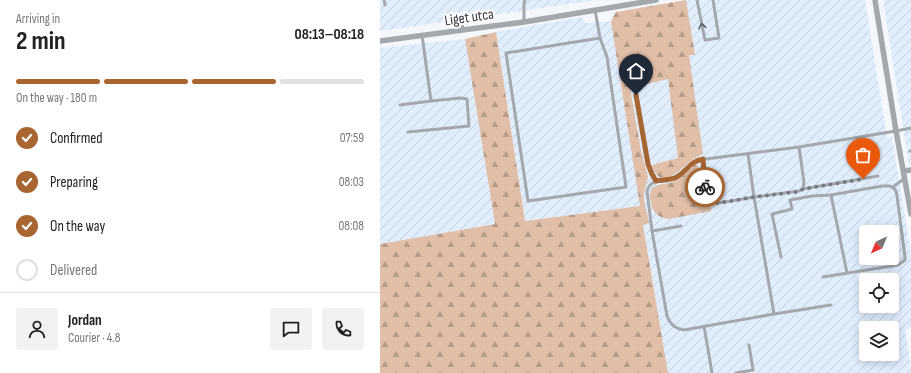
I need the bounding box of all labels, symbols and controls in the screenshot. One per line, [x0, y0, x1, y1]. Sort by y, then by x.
street label: Liget utca [443, 5, 495, 30]
text: Arriving in [16, 11, 60, 27]
one-way arrow [698, 23, 707, 29]
text: 08:13–08:18 [295, 25, 364, 44]
text: 2 min [16, 26, 66, 57]
pin [619, 54, 653, 95]
icon: home [625, 60, 647, 82]
text: On the way · 180 m [16, 90, 97, 106]
icon: check [16, 127, 38, 149]
text: Confirmed [50, 129, 103, 148]
text: 07:59 [340, 130, 364, 146]
pin [846, 138, 880, 179]
icon: bag [852, 144, 874, 166]
courier [685, 167, 725, 207]
icon: check [16, 171, 38, 193]
text: Preparing [50, 173, 98, 192]
text: 08:03 [339, 174, 364, 190]
icon: bike [694, 176, 716, 198]
icon: check [16, 215, 38, 237]
text: On the way [50, 217, 105, 236]
text: 08:08 [339, 218, 364, 234]
north arrow [859, 225, 899, 265]
map controls [859, 225, 899, 361]
text: Delivered [50, 261, 97, 280]
button: locate [859, 273, 899, 313]
button: person [16, 308, 58, 350]
button: chat [270, 308, 312, 350]
button: phone [322, 308, 364, 350]
text: Jordan [68, 311, 102, 330]
button: layers [859, 321, 899, 361]
text: Courier · 4.8 [68, 330, 120, 346]

